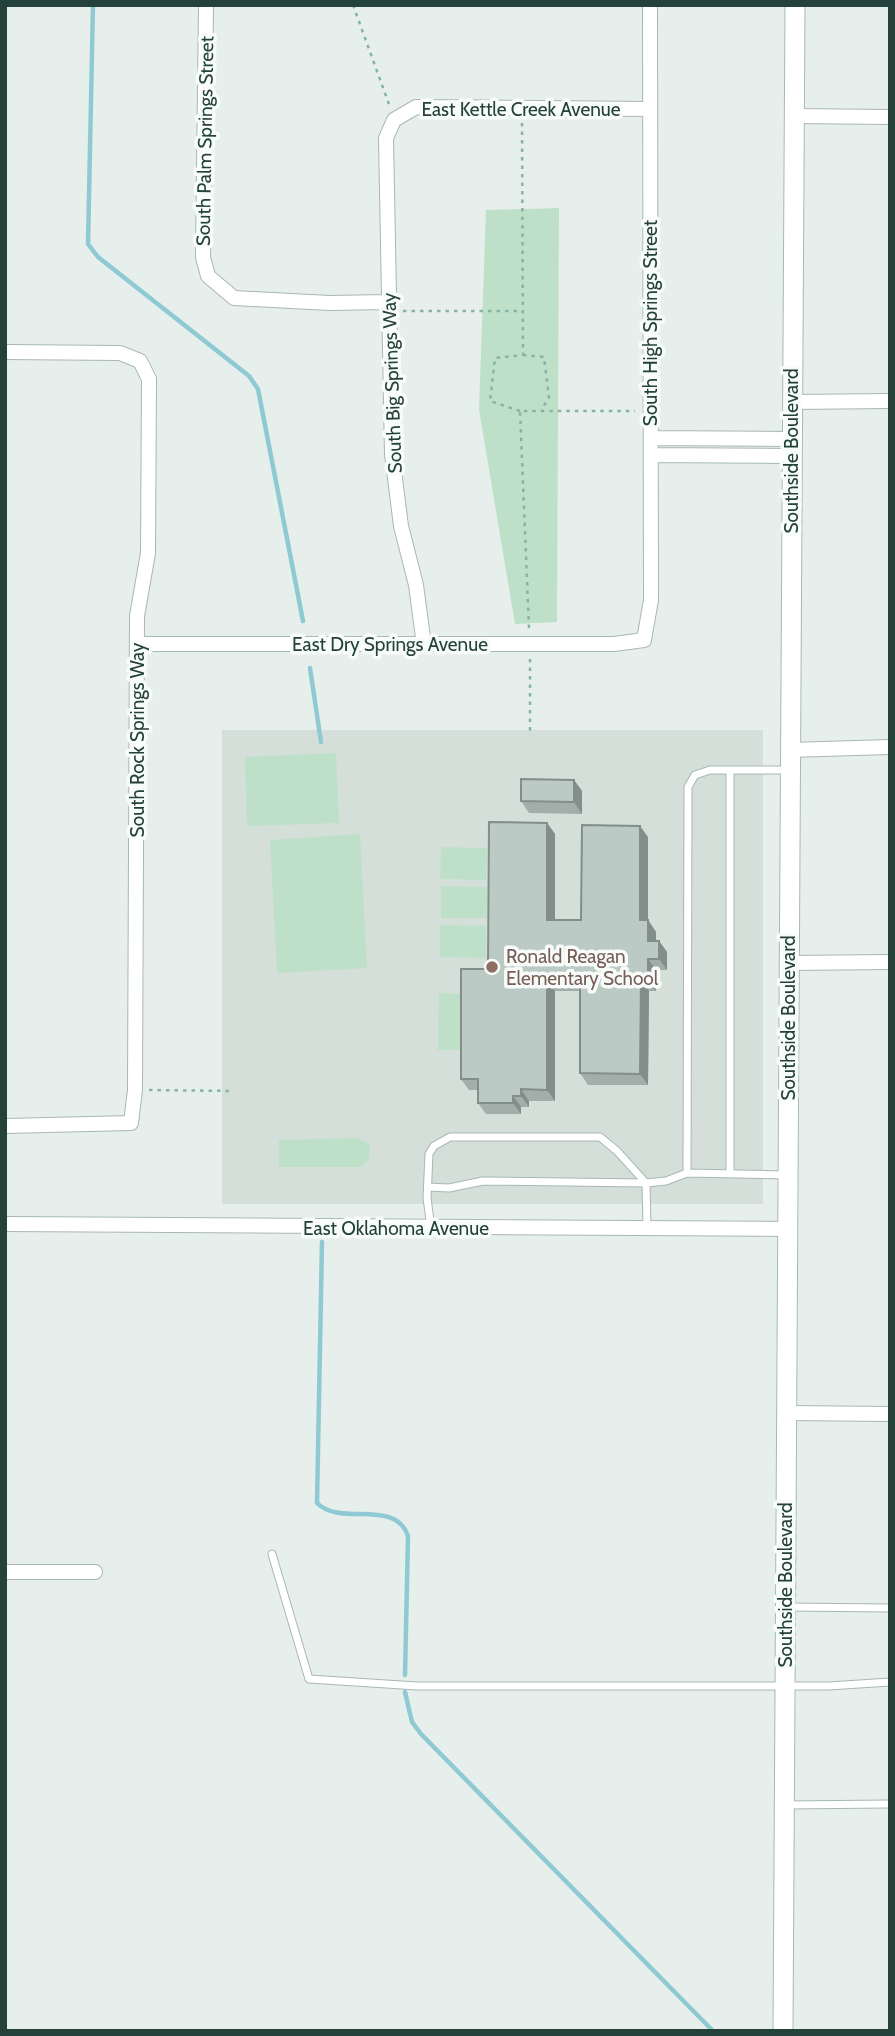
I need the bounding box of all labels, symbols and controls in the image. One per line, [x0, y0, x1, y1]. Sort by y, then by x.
street label: South Palm Springs Street [192, 35, 218, 246]
street label: East Kettle Creek Avenue [421, 98, 621, 121]
street label: South High Springs Street [639, 219, 662, 426]
street label: South Big Springs Way [377, 292, 407, 474]
street label: Southside Boulevard [780, 368, 803, 534]
street label: East Dry Springs Avenue [292, 633, 488, 656]
street label: South Rock Springs Way [126, 642, 149, 837]
street label: Southside Boulevard [777, 935, 800, 1101]
place label: Ronald Reagan Elementary School [506, 945, 659, 990]
marker: Ronald Reagan Elementary School [484, 959, 500, 975]
street label: East Oklahoma Avenue [303, 1217, 489, 1240]
street label: Southside Boulevard [774, 1502, 797, 1668]

